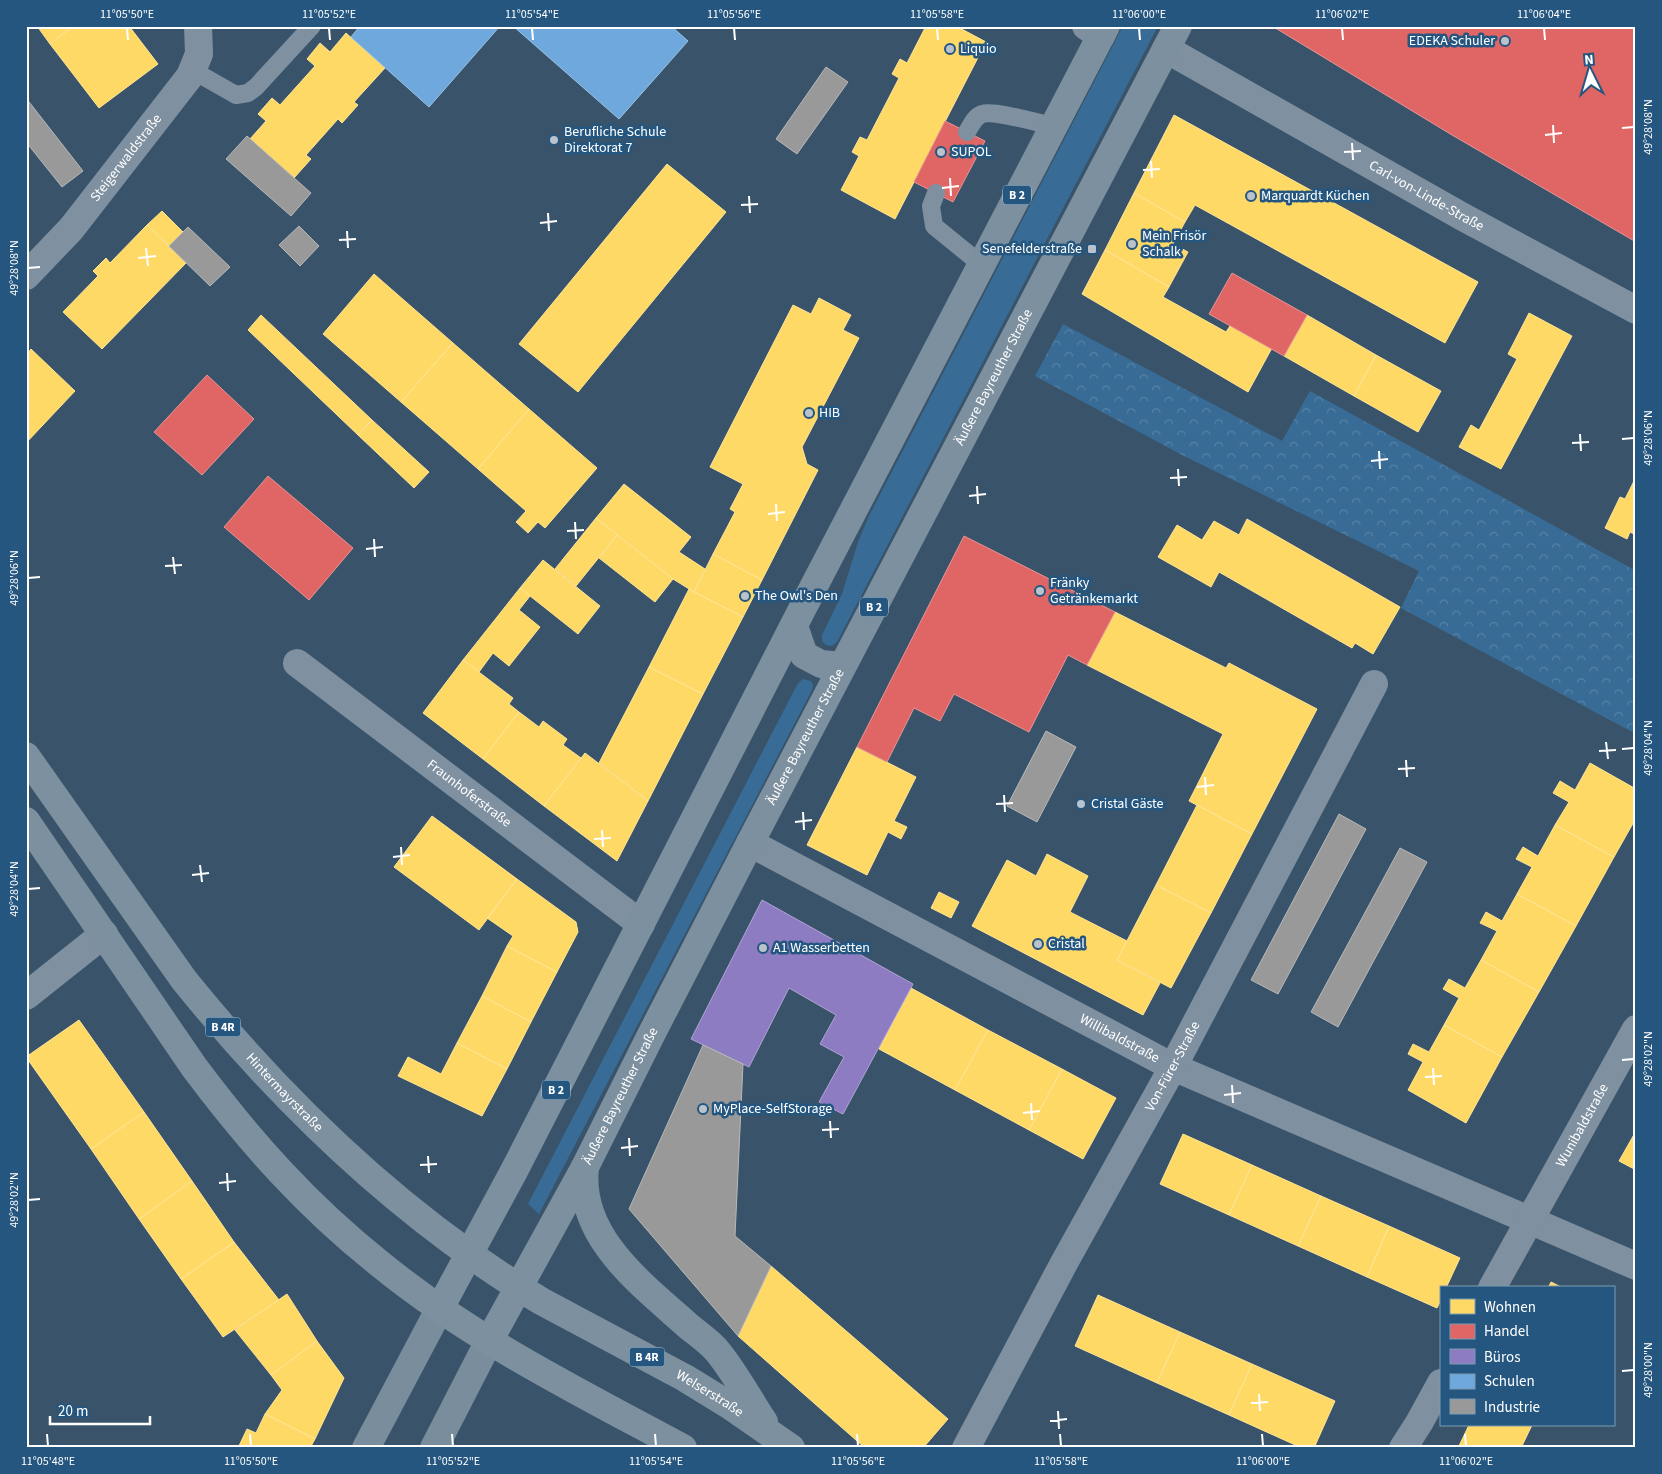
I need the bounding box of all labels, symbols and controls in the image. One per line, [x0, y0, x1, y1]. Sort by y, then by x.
text: 11°05'50"E [100, 6, 154, 23]
text: 11°05'52"E [302, 6, 356, 23]
text: 11°05'54"E [505, 6, 559, 23]
text: 11°05'56"E [707, 6, 761, 23]
text: 11°05'58"E [910, 6, 964, 23]
text: 11°06'00"E [1112, 6, 1166, 23]
text: 11°06'02"E [1315, 6, 1369, 23]
text: 11°06'04"E [1517, 6, 1571, 23]
place label: EDEKA Schuler [1409, 31, 1495, 51]
marker: EDEKA Schuler [1499, 35, 1511, 47]
place label: Liquio [960, 39, 997, 59]
marker: Liquio [944, 43, 956, 55]
north arrow [1564, 48, 1614, 98]
text: N [1583, 50, 1594, 70]
text: 49°28'08"N [1640, 99, 1657, 155]
street label: Steigerwaldstraße [86, 110, 167, 206]
place label: Berufliche Schule Direktorat 7 [564, 122, 666, 158]
marker: Berufliche Schule Direktorat 7 [548, 134, 560, 146]
place label: SUPOL [951, 142, 992, 162]
marker: SUPOL [935, 146, 947, 158]
street label: Carl-von-Linde-Straße [1365, 156, 1488, 236]
road number: B 2 [1003, 186, 1031, 204]
place label: Marquardt Küchen [1261, 186, 1370, 206]
marker: Marquardt Küchen [1245, 190, 1257, 202]
place label: Mein Frisör Schalk [1142, 226, 1206, 262]
marker: Mein Frisör Schalk [1126, 238, 1138, 250]
place label: Senefelderstraße [982, 239, 1082, 259]
text: 49°28'08"N [6, 240, 23, 296]
marker: Senefelderstraße [1086, 243, 1098, 255]
street label: Äußere Bayreuther Straße [950, 306, 1038, 449]
place label: HIB [819, 403, 840, 423]
marker: HIB [803, 407, 815, 419]
text: 49°28'06"N [1640, 410, 1657, 466]
text: 49°28'06"N [6, 550, 23, 606]
place label: Fränky Getränkemarkt [1050, 573, 1138, 609]
marker: Fränky Getränkemarkt [1034, 585, 1046, 597]
place label: The Owl's Den [755, 586, 838, 606]
marker: The Owl's Den [739, 590, 751, 602]
road number: B 2 [860, 598, 888, 616]
street label: Äußere Bayreuther Straße [762, 665, 850, 809]
text: 49°28'04"N [1640, 720, 1657, 776]
street label: Fraunhoferstraße [423, 755, 516, 832]
place label: Cristal Gäste [1091, 794, 1164, 814]
marker: Cristal Gäste [1075, 798, 1087, 810]
text: 49°28'04"N [6, 861, 23, 917]
place label: Cristal [1048, 934, 1085, 954]
place label: A1 Wasserbetten [773, 938, 870, 958]
marker: Cristal [1032, 938, 1044, 950]
marker: A1 Wasserbetten [757, 942, 769, 954]
street label: Willibaldstraße [1076, 1009, 1163, 1068]
road number: B 4R [206, 1018, 240, 1036]
street label: Von-Fürer-Straße [1140, 1018, 1205, 1115]
street label: Äußere Bayreuther Straße [578, 1024, 663, 1168]
text: 49°28'02"N [1640, 1031, 1657, 1087]
street label: Hintermayrstraße [241, 1049, 327, 1137]
road number: B 2 [542, 1080, 570, 1100]
street label: Wunibaldstraße [1551, 1080, 1614, 1171]
place label: MyPlace-SelfStorage [713, 1099, 832, 1119]
marker: MyPlace-SelfStorage [697, 1103, 709, 1115]
text: 49°28'02"N [6, 1172, 23, 1228]
legend [1440, 1286, 1614, 1426]
text: Wohnen [1484, 1297, 1536, 1318]
text: Handel [1484, 1321, 1529, 1342]
text: 49°28'00"N [1640, 1342, 1657, 1398]
text: Büros [1484, 1347, 1520, 1368]
road number: B 4R [630, 1348, 664, 1366]
street label: Welserstraße [672, 1365, 747, 1422]
text: Schulen [1484, 1371, 1535, 1392]
scale bar [50, 1394, 150, 1426]
text: Industrie [1484, 1397, 1540, 1418]
text: 20 m [58, 1401, 88, 1422]
text: 11°05'48"E [21, 1453, 75, 1470]
text: 11°05'50"E [224, 1453, 278, 1470]
text: 11°05'52"E [426, 1453, 480, 1470]
text: 11°05'54"E [629, 1453, 683, 1470]
text: 11°05'56"E [831, 1453, 885, 1470]
text: 11°05'58"E [1034, 1453, 1088, 1470]
text: 11°06'00"E [1236, 1453, 1290, 1470]
text: 11°06'02"E [1439, 1453, 1493, 1470]

